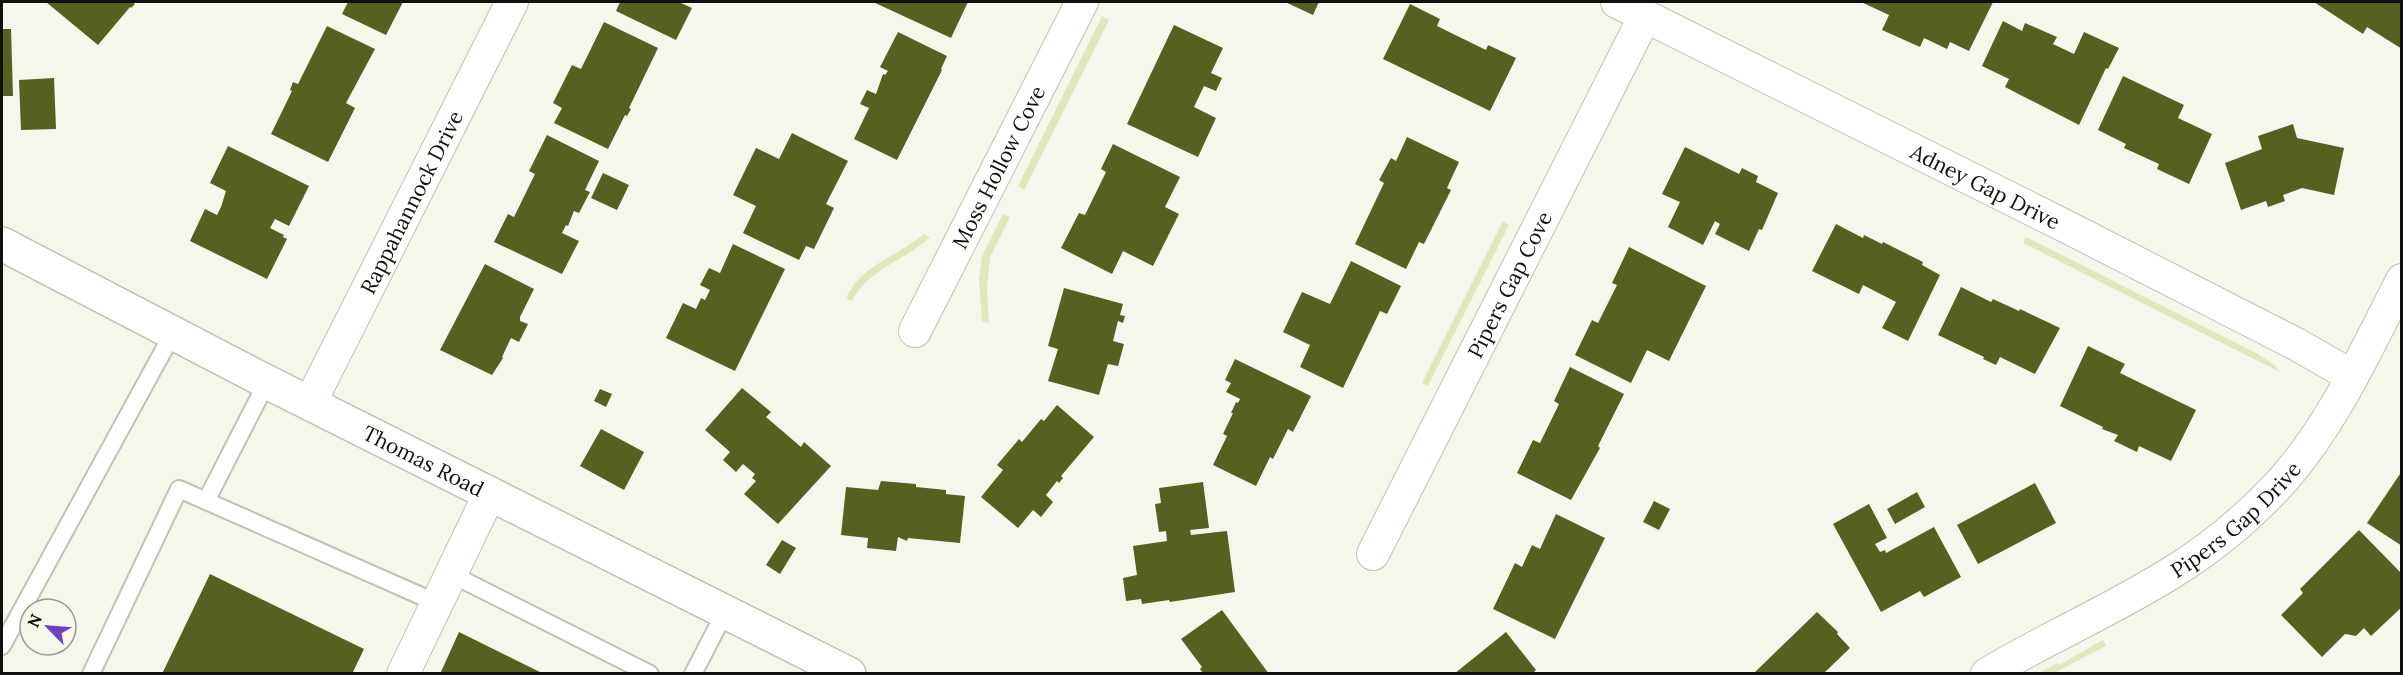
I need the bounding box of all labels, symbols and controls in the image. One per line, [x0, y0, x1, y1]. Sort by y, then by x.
street label: Moss Hollow Cove [946, 81, 1051, 253]
street label: Rappahannock Drive [354, 106, 469, 298]
street label: Adney Gap Drive [1905, 137, 2065, 235]
street label: Pipers Gap Cove [1461, 207, 1558, 362]
street label: Thomas Road [359, 419, 489, 502]
street label: Pipers Gap Drive [2165, 456, 2306, 583]
north arrow [18, 597, 78, 657]
text: N [23, 611, 46, 630]

